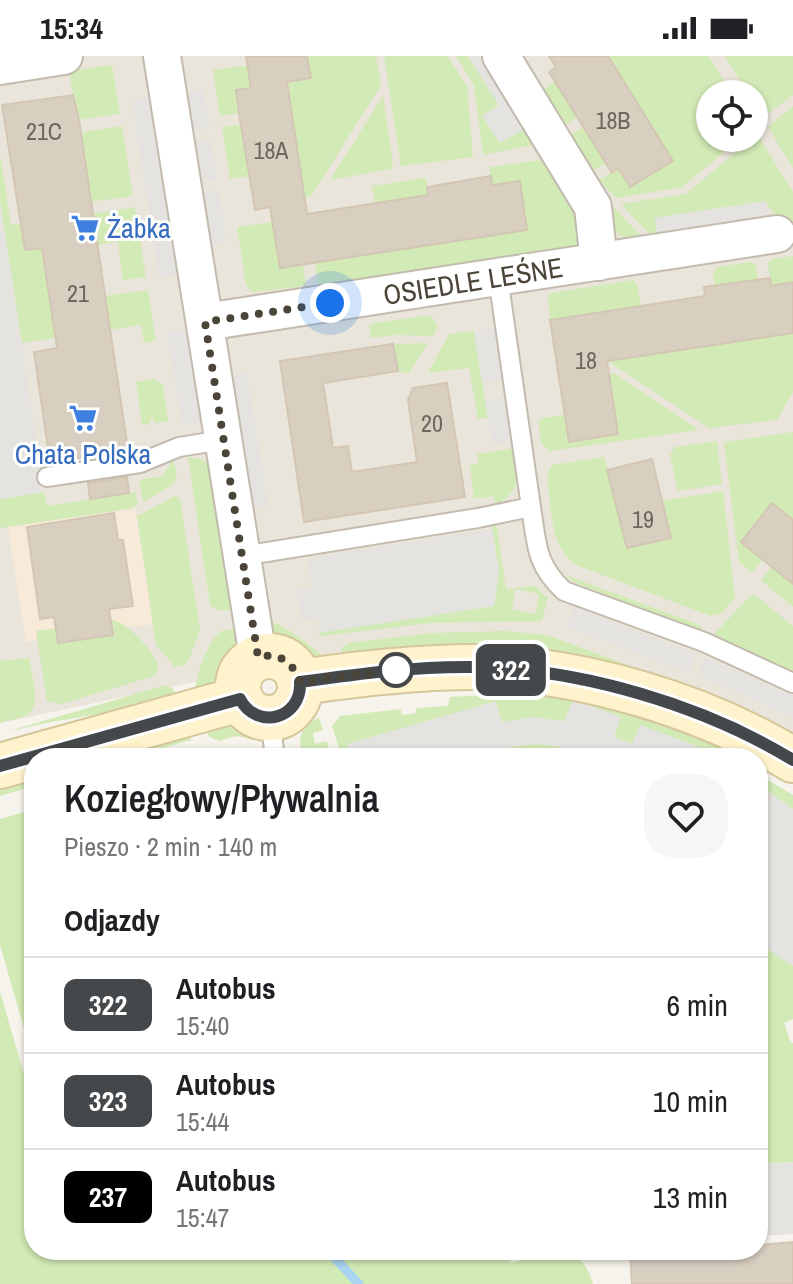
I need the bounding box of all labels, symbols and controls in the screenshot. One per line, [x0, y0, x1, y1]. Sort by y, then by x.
text: 15:34 [40, 8, 103, 48]
map controls [696, 80, 768, 152]
button: locate [696, 80, 768, 152]
house number: 18B [595, 104, 631, 136]
house number: 21C [26, 115, 62, 147]
house number: 18A [253, 134, 289, 166]
place label: Żabka [107, 209, 171, 247]
supermarket icon: Żabka [70, 213, 100, 243]
street label: OSIEDLE LEŚNE [381, 248, 565, 314]
house number: 21 [67, 277, 89, 309]
your location [310, 283, 350, 323]
house number: 18 [575, 344, 597, 376]
supermarket icon: Chata Polska [68, 403, 98, 433]
house number: 20 [421, 407, 443, 439]
place label: Chata Polska [15, 435, 152, 473]
house number: 19 [632, 503, 654, 535]
line badge: 322 [465, 644, 557, 696]
text: 322 [492, 651, 530, 689]
unlabelled marker [379, 653, 413, 687]
text: Koziegłowy/Pływalnia [64, 773, 379, 824]
button: heart [644, 774, 728, 858]
text: Pieszo · 2 min · 140 m [64, 829, 277, 864]
text: Odjazdy [64, 900, 160, 940]
text: Autobus [176, 968, 276, 1008]
text: 6 min [666, 985, 728, 1025]
text: 322 [89, 986, 127, 1024]
text: 15:40 [176, 1008, 229, 1043]
text: Autobus [176, 1064, 276, 1104]
text: 10 min [653, 1081, 728, 1121]
text: 323 [89, 1082, 127, 1120]
text: 15:44 [176, 1104, 229, 1139]
text: Autobus [176, 1160, 276, 1200]
text: 13 min [653, 1177, 728, 1217]
text: 237 [89, 1178, 127, 1216]
text: 15:47 [176, 1200, 229, 1235]

